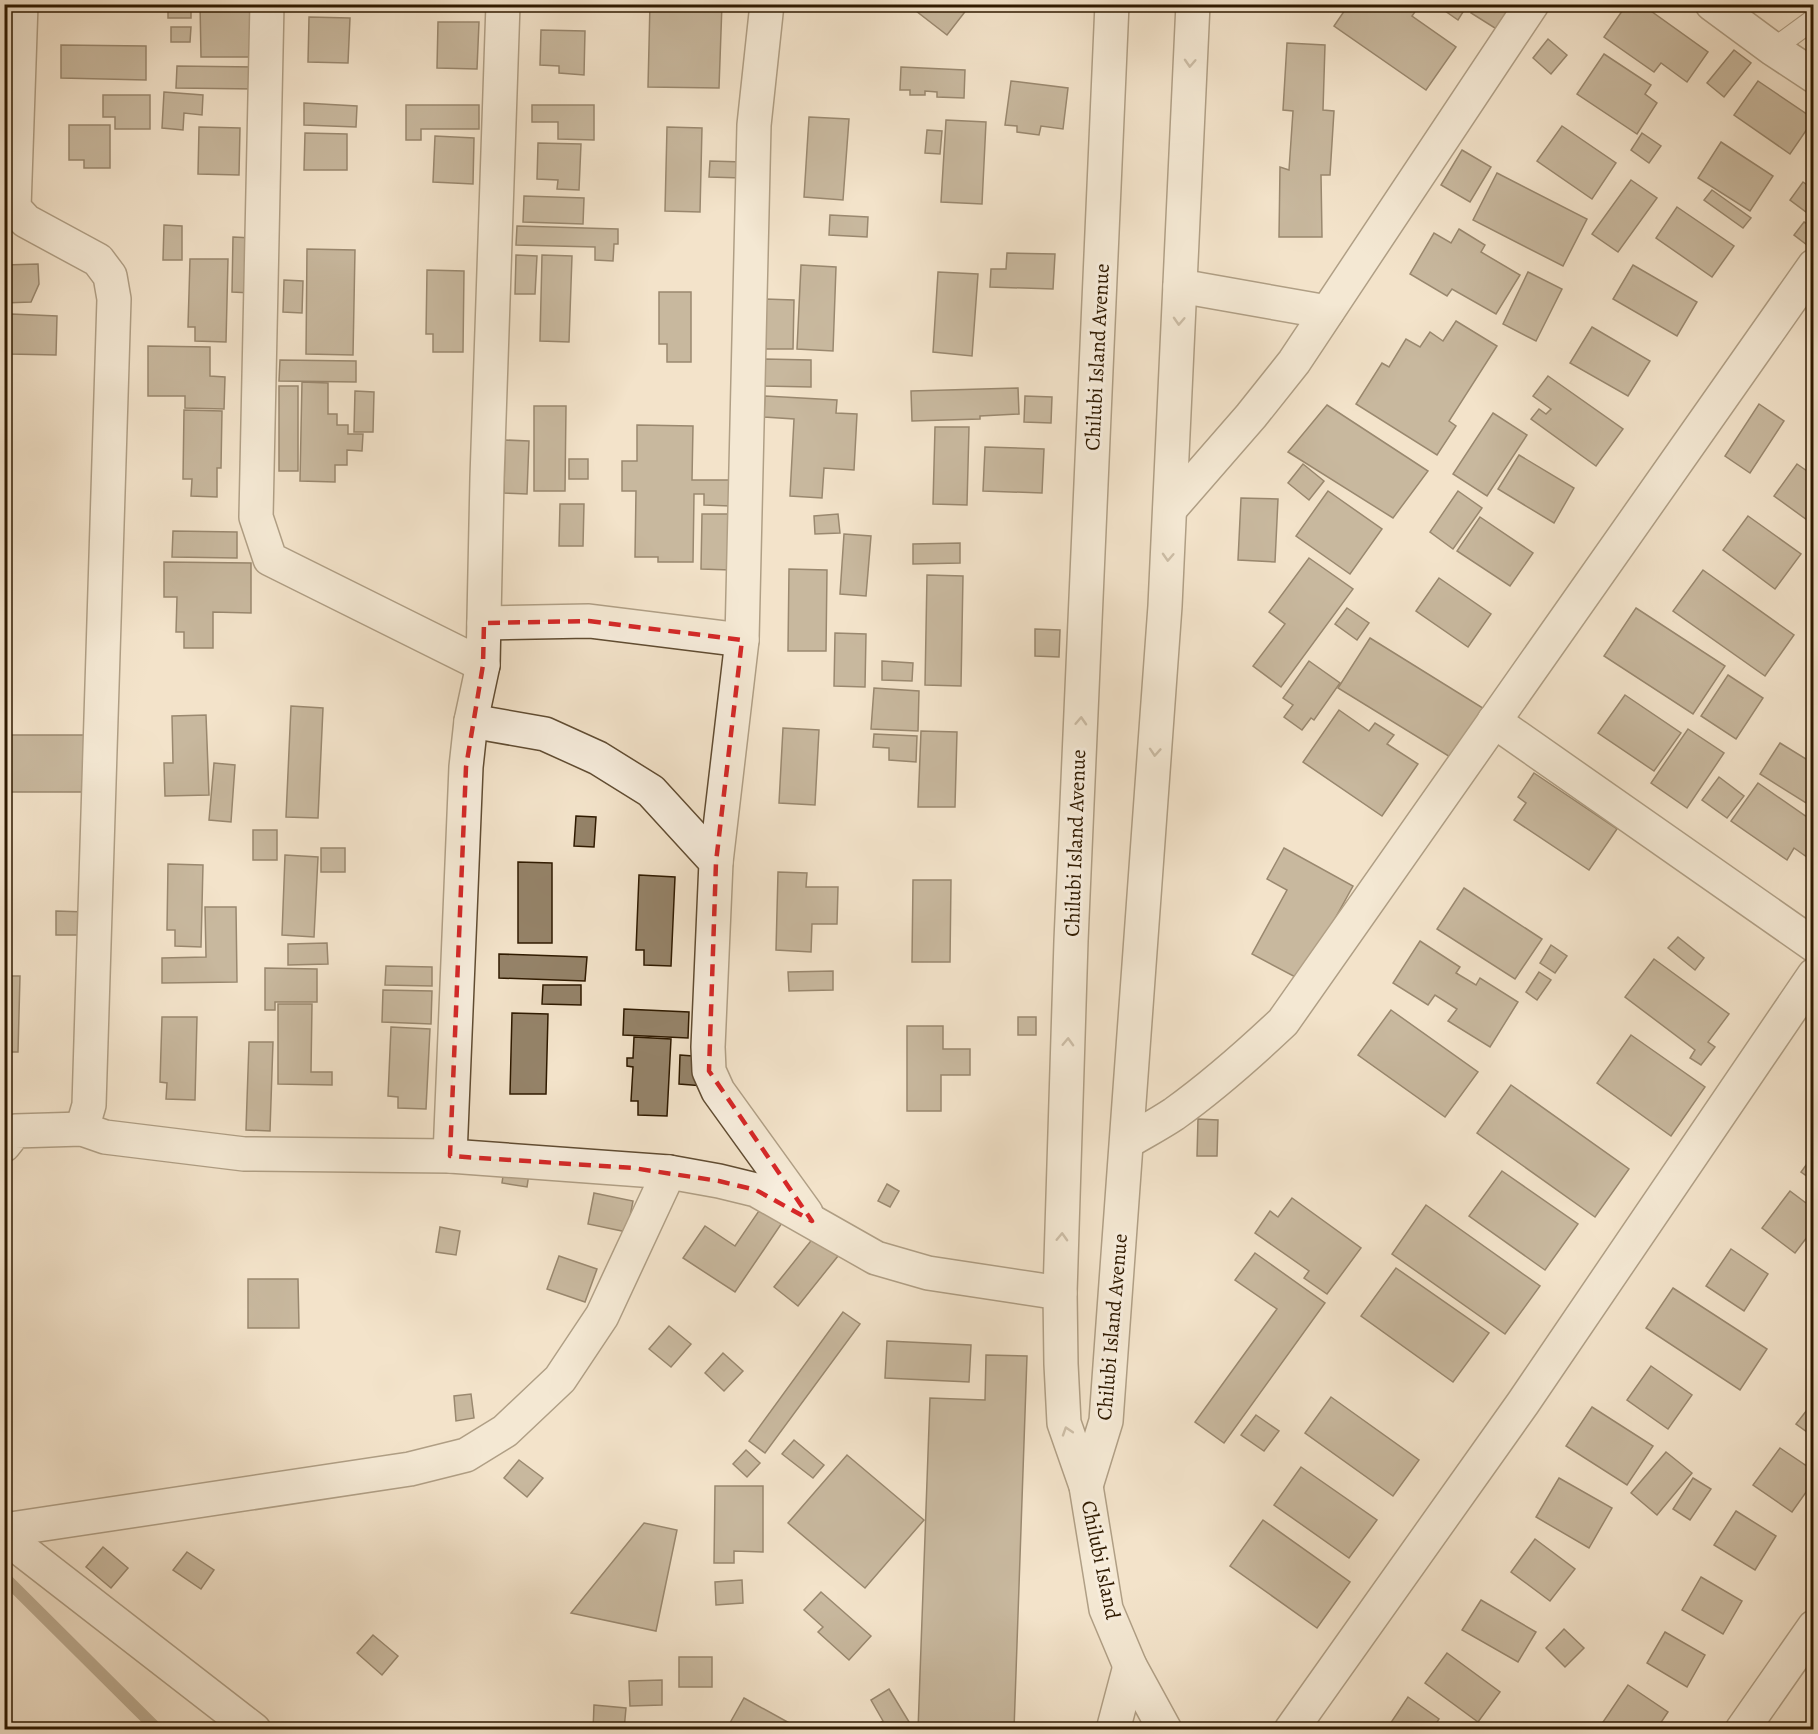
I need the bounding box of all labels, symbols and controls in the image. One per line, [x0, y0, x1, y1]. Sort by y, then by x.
one-way arrow [1184, 58, 1197, 67]
street label: Chilubi Island Avenue [1078, 263, 1116, 451]
one-way arrow [1172, 316, 1185, 325]
one-way arrow [1161, 553, 1174, 562]
one-way arrow [1074, 717, 1087, 726]
one-way arrow [1149, 747, 1162, 757]
street label: Chilubi Island Avenue [1058, 749, 1092, 937]
one-way arrow [1062, 1037, 1074, 1046]
one-way arrow [1056, 1232, 1068, 1241]
street label: Chilubi Island Avenue [1090, 1232, 1134, 1422]
one-way arrow [1062, 1426, 1074, 1437]
street label: Chilubi Island [1075, 1498, 1127, 1623]

